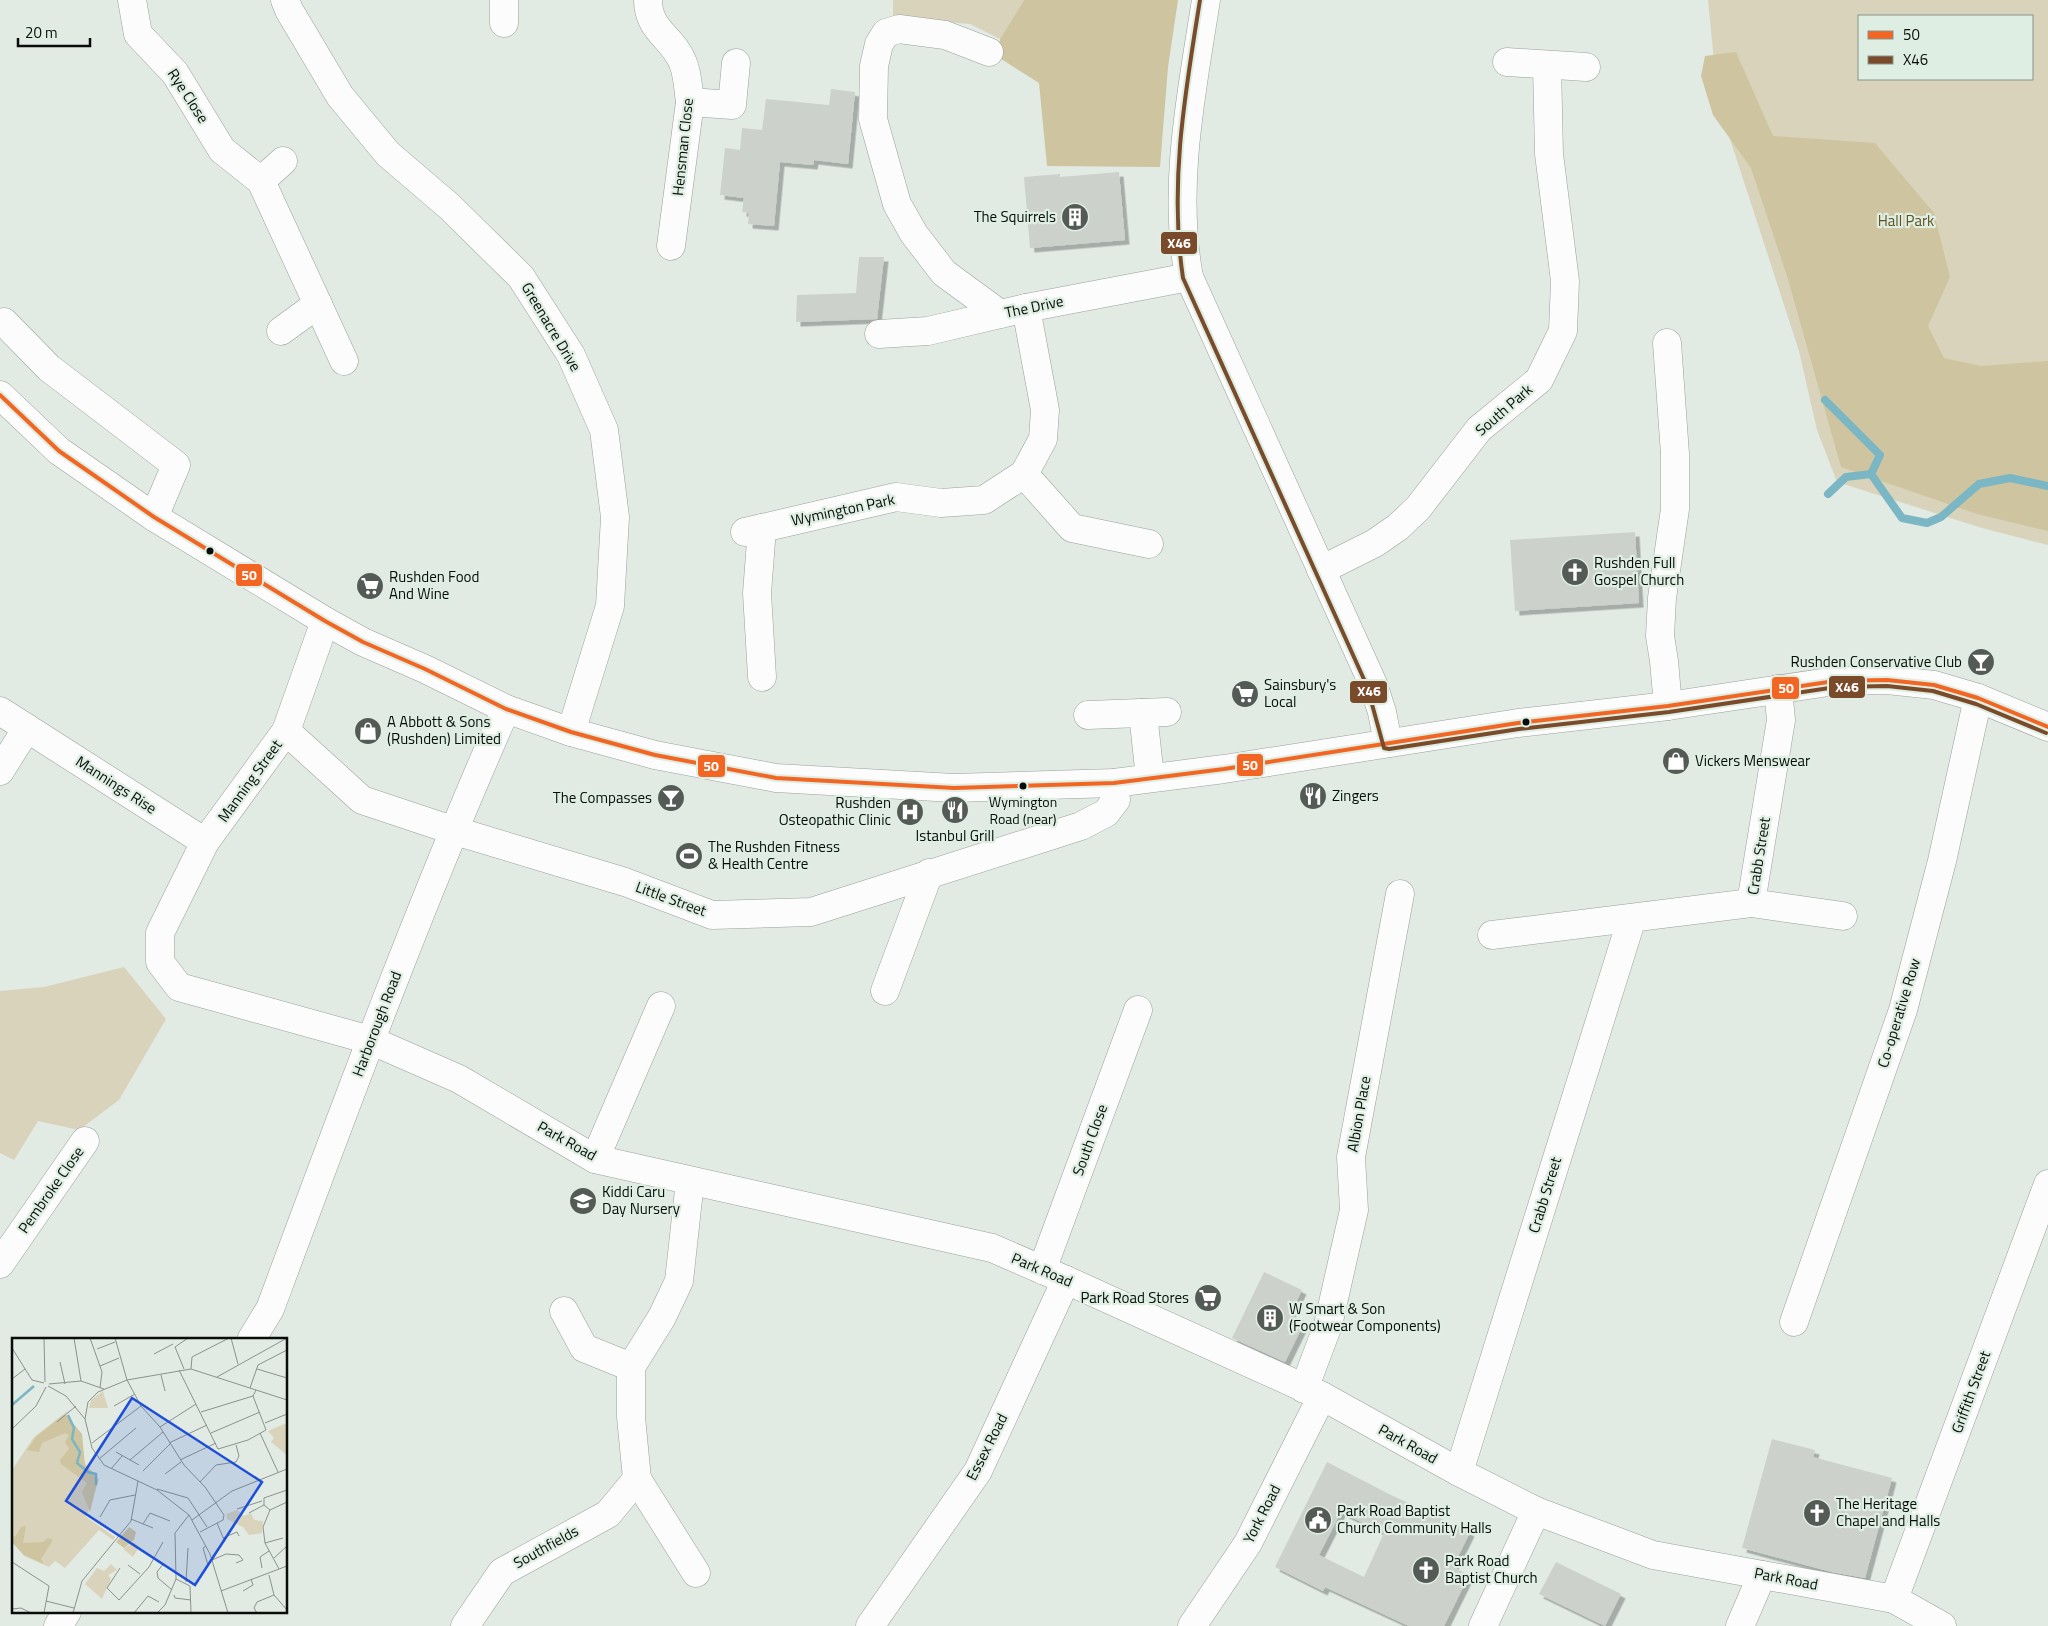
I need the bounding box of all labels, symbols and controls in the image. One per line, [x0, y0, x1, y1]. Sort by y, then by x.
scale bar [18, 15, 90, 47]
legend [1858, 15, 2033, 80]
text: 20 m [25, 21, 58, 44]
text: 50 [1903, 23, 1920, 46]
text: X46 [1903, 48, 1928, 71]
street label: Rye Close [162, 64, 215, 128]
street label: Hensman Close [666, 97, 699, 197]
building icon: The Squirrels [1060, 202, 1090, 232]
place label: The Squirrels [974, 205, 1056, 228]
park label: Hall Park [1878, 209, 1934, 232]
line badge: X46 [1160, 231, 1198, 255]
text: X46 [1167, 232, 1191, 253]
street label: Greenacre Drive [516, 278, 587, 376]
street label: The Drive [1002, 289, 1065, 324]
street label: South Park [1470, 378, 1537, 441]
street label: Wymington Park [789, 487, 897, 532]
unlabelled marker [205, 546, 215, 556]
place label: Rushden Full Gospel Church [1594, 551, 1684, 591]
church icon: Rushden Full Gospel Church [1560, 557, 1590, 587]
line badge: 50 [235, 563, 263, 587]
text: 50 [241, 564, 257, 585]
place label: Rushden Food And Wine [389, 565, 479, 605]
supermarket icon: Rushden Food And Wine [355, 571, 385, 601]
bar icon: Rushden Conservative Club [1966, 647, 1996, 677]
place label: Rushden Conservative Club [1791, 650, 1962, 673]
place label: Sainsbury's Local [1264, 673, 1336, 713]
line badge: X46 [1828, 675, 1866, 699]
line badge: 50 [1771, 676, 1800, 700]
text: X46 [1835, 676, 1859, 697]
text: 50 [1778, 677, 1794, 698]
supermarket icon: Sainsbury's Local [1230, 679, 1260, 709]
line badge: X46 [1349, 680, 1388, 704]
text: X46 [1357, 680, 1381, 701]
place label: A Abbott & Sons (Rushden) Limited [387, 710, 501, 750]
shop icon: A Abbott & Sons (Rushden) Limited [353, 716, 383, 746]
unlabelled marker [1521, 717, 1531, 727]
street label: Manning Street [212, 734, 288, 827]
shop icon: Vickers Menswear [1661, 746, 1691, 776]
place label: Vickers Menswear [1695, 749, 1810, 772]
street label: Mannings Rise [71, 750, 161, 819]
line badge: 50 [1236, 753, 1264, 777]
line badge: 50 [697, 754, 726, 778]
text: 50 [1242, 754, 1258, 775]
text: 50 [703, 755, 719, 776]
marker: Wymington Road (near) [1018, 781, 1028, 791]
restaurant icon: Zingers [1298, 781, 1328, 811]
bar icon: The Compasses [656, 783, 686, 813]
place label: Zingers [1332, 784, 1379, 807]
place label: The Compasses [553, 786, 652, 809]
place label: Rushden Osteopathic Clinic [779, 791, 891, 831]
place label: Wymington Road (near) [989, 791, 1057, 829]
restaurant icon: Istanbul Grill [940, 795, 970, 825]
hospital icon: Rushden Osteopathic Clinic [895, 797, 925, 827]
street label: Crabb Street [1741, 815, 1776, 897]
place label: Istanbul Grill [916, 824, 994, 847]
place label: The Rushden Fitness & Health Centre [708, 835, 840, 875]
sports icon: The Rushden Fitness & Health Centre [674, 841, 704, 871]
street label: Little Street [632, 875, 711, 922]
street label: Co-operative Row [1871, 955, 1926, 1070]
street label: Harborough Road [346, 968, 407, 1080]
street label: Albion Place [1341, 1074, 1376, 1154]
street label: South Close [1066, 1101, 1113, 1179]
street label: Park Road [533, 1115, 601, 1166]
street label: Pembroke Close [12, 1141, 89, 1238]
street label: Crabb Street [1522, 1153, 1567, 1236]
place label: Kiddi Caru Day Nursery [602, 1180, 680, 1220]
school or university icon: Kiddi Caru Day Nursery [568, 1186, 598, 1216]
street label: Park Road [1008, 1246, 1076, 1293]
supermarket icon: Park Road Stores [1193, 1283, 1223, 1313]
place label: Park Road Stores [1080, 1286, 1189, 1309]
place label: W Smart & Son (Footwear Components) [1289, 1297, 1441, 1337]
building icon: W Smart & Son (Footwear Components) [1255, 1303, 1285, 1333]
inset map [12, 1338, 288, 1614]
street label: Griffith Street [1945, 1347, 1996, 1436]
street label: Essex Road [960, 1409, 1013, 1484]
street label: Park Road [1374, 1418, 1442, 1469]
street label: York Road [1237, 1480, 1286, 1547]
place label: The Heritage Chapel and Halls [1836, 1492, 1940, 1532]
church icon: The Heritage Chapel and Halls [1802, 1498, 1832, 1528]
place label: Park Road Baptist Church Community Halls [1337, 1499, 1492, 1539]
public building icon: Park Road Baptist Church Community Halls [1303, 1505, 1333, 1535]
street label: Southfields [509, 1519, 583, 1574]
place label: Park Road Baptist Church [1445, 1549, 1538, 1589]
church icon: Park Road Baptist Church [1411, 1555, 1441, 1585]
street label: Park Road [1752, 1561, 1820, 1596]

